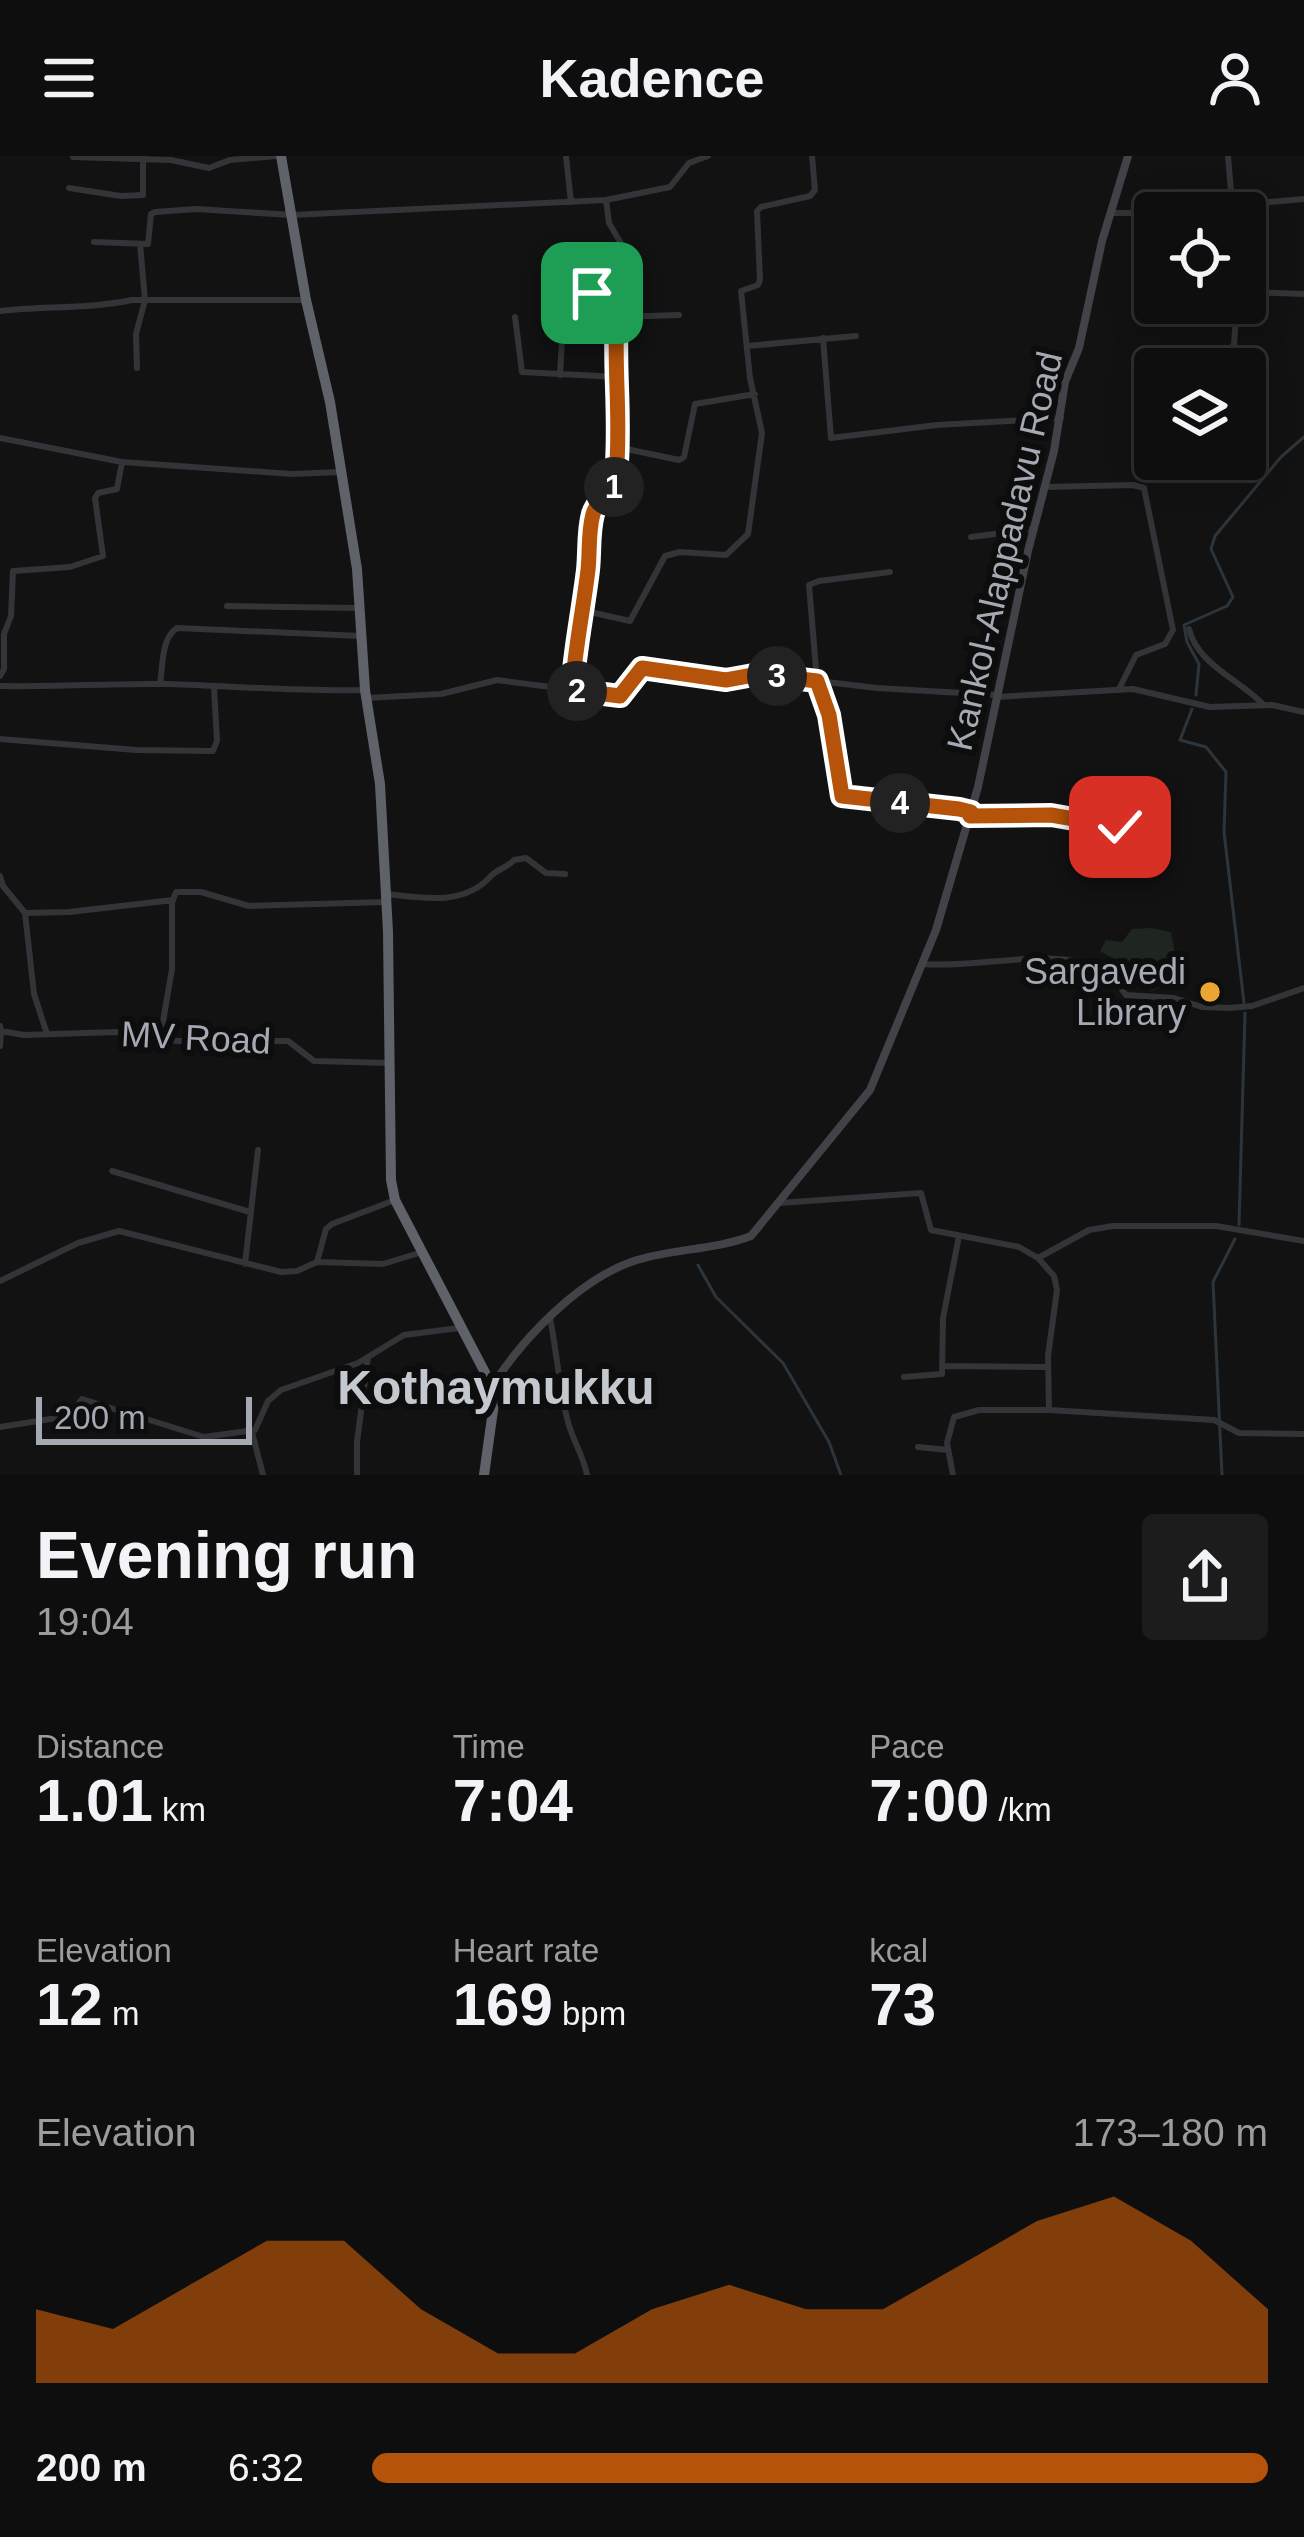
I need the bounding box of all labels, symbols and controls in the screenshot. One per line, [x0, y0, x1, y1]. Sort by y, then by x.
icon: menu [36, 45, 102, 111]
icon: person [1202, 45, 1268, 111]
text: Kadence [539, 48, 765, 108]
map controls [1134, 192, 1266, 480]
button: locate [1134, 192, 1266, 324]
pin [541, 242, 643, 344]
icon: arrive [559, 260, 625, 326]
street label: Kankol-Alappadavu Road [939, 348, 1070, 755]
button: layers [1134, 348, 1266, 480]
pin: 1 [584, 457, 644, 517]
text: 1 [605, 468, 623, 505]
pin: 3 [747, 646, 807, 706]
text: 3 [768, 657, 786, 694]
pin: 2 [547, 661, 607, 721]
text: 2 [568, 672, 586, 709]
pin: 4 [870, 773, 930, 833]
pin [1069, 776, 1171, 878]
text: 4 [891, 784, 909, 821]
icon: check [1087, 794, 1153, 860]
place label: Sargavedi Library [1024, 951, 1186, 1033]
marker: Sargavedi Library [1197, 979, 1223, 1005]
street label: MV Road [120, 1013, 272, 1062]
district label: Kothaymukku [337, 1361, 655, 1414]
scale bar [36, 1391, 252, 1444]
text: 200 m [54, 1399, 146, 1436]
button: share [1142, 1514, 1268, 1640]
text: Evening run [36, 1518, 417, 1592]
text: 19:04 [36, 1600, 134, 1643]
text: Distance [36, 1728, 164, 1765]
text: Time [453, 1728, 525, 1765]
text: Pace [869, 1728, 945, 1765]
text: 1.01 [36, 1767, 153, 1834]
text: 7:04 [453, 1767, 573, 1834]
text: 7:00 [869, 1767, 989, 1834]
text: km [153, 1791, 206, 1828]
text: /km [989, 1791, 1052, 1828]
text: Elevation [36, 1932, 172, 1969]
text: Heart rate [453, 1932, 599, 1969]
text: kcal [869, 1932, 928, 1969]
text: 12 [36, 1971, 103, 2038]
text: 169 [453, 1971, 553, 2038]
text: 73 [869, 1971, 936, 2038]
text: m [103, 1995, 139, 2032]
text: bpm [553, 1995, 626, 2032]
text: Elevation [36, 2111, 196, 2154]
text: 173–180 m [1073, 2111, 1268, 2154]
text: 200 m [36, 2446, 147, 2489]
text: 6:32 [228, 2446, 304, 2489]

